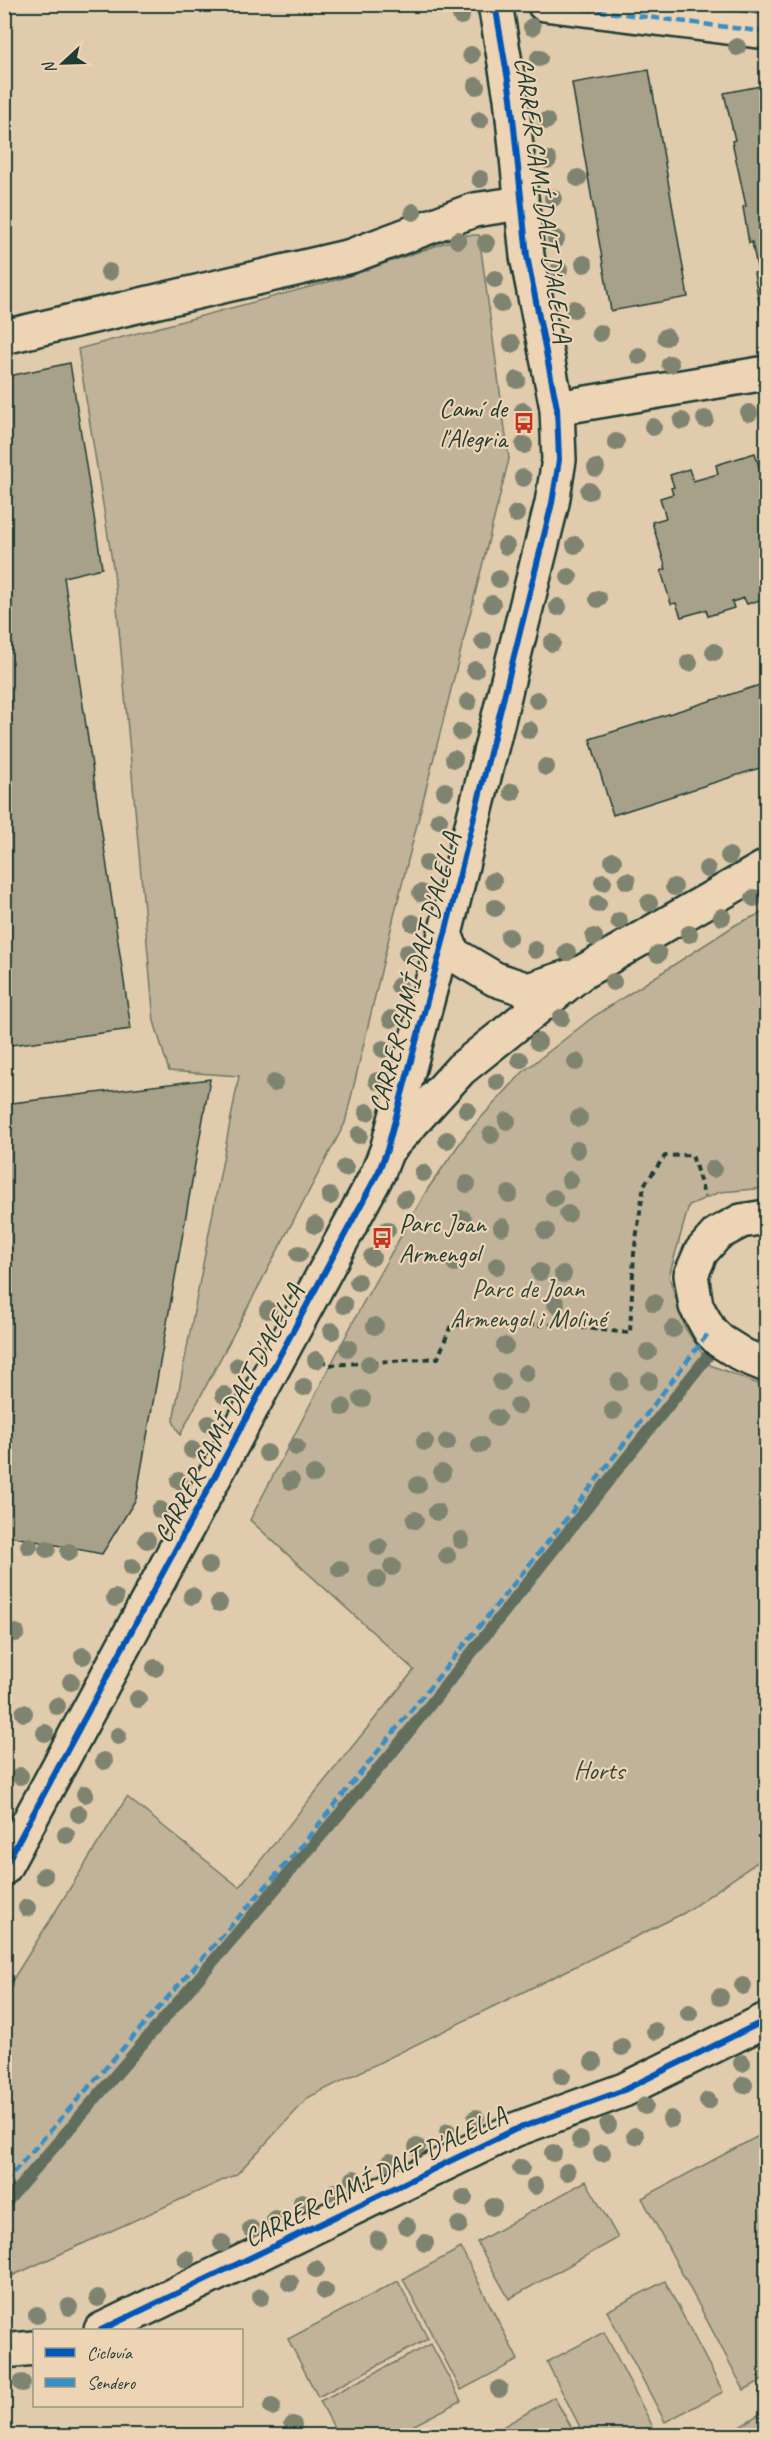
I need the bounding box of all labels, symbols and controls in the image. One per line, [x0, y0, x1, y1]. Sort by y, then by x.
north arrow [33, 33, 93, 93]
street label: CARRER CAMÍ DALT D'ALELLA [507, 55, 580, 346]
text: N [38, 57, 61, 77]
place label: Camí de l'Alegria [439, 392, 510, 455]
bus stop icon: Camí de l'Alegria [512, 411, 536, 435]
street label: CARRER CAMÍ DALT D'ALELLA [361, 828, 468, 1116]
place label: Parc Joan Armengol [399, 1207, 487, 1270]
bus stop icon: Parc Joan Armengol [370, 1226, 394, 1250]
park label: Parc de Joan Armengol i Moliné [450, 1272, 609, 1335]
street label: CARRER CAMÍ DALT D'ALELLA [146, 1277, 311, 1548]
park label: Horts [574, 1754, 626, 1787]
street label: CARRER CAMÍ DALT D'ALELLA [238, 2098, 513, 2254]
legend [33, 2329, 243, 2407]
text: Ciclovía [87, 2342, 133, 2364]
text: Sendero [87, 2372, 137, 2394]

